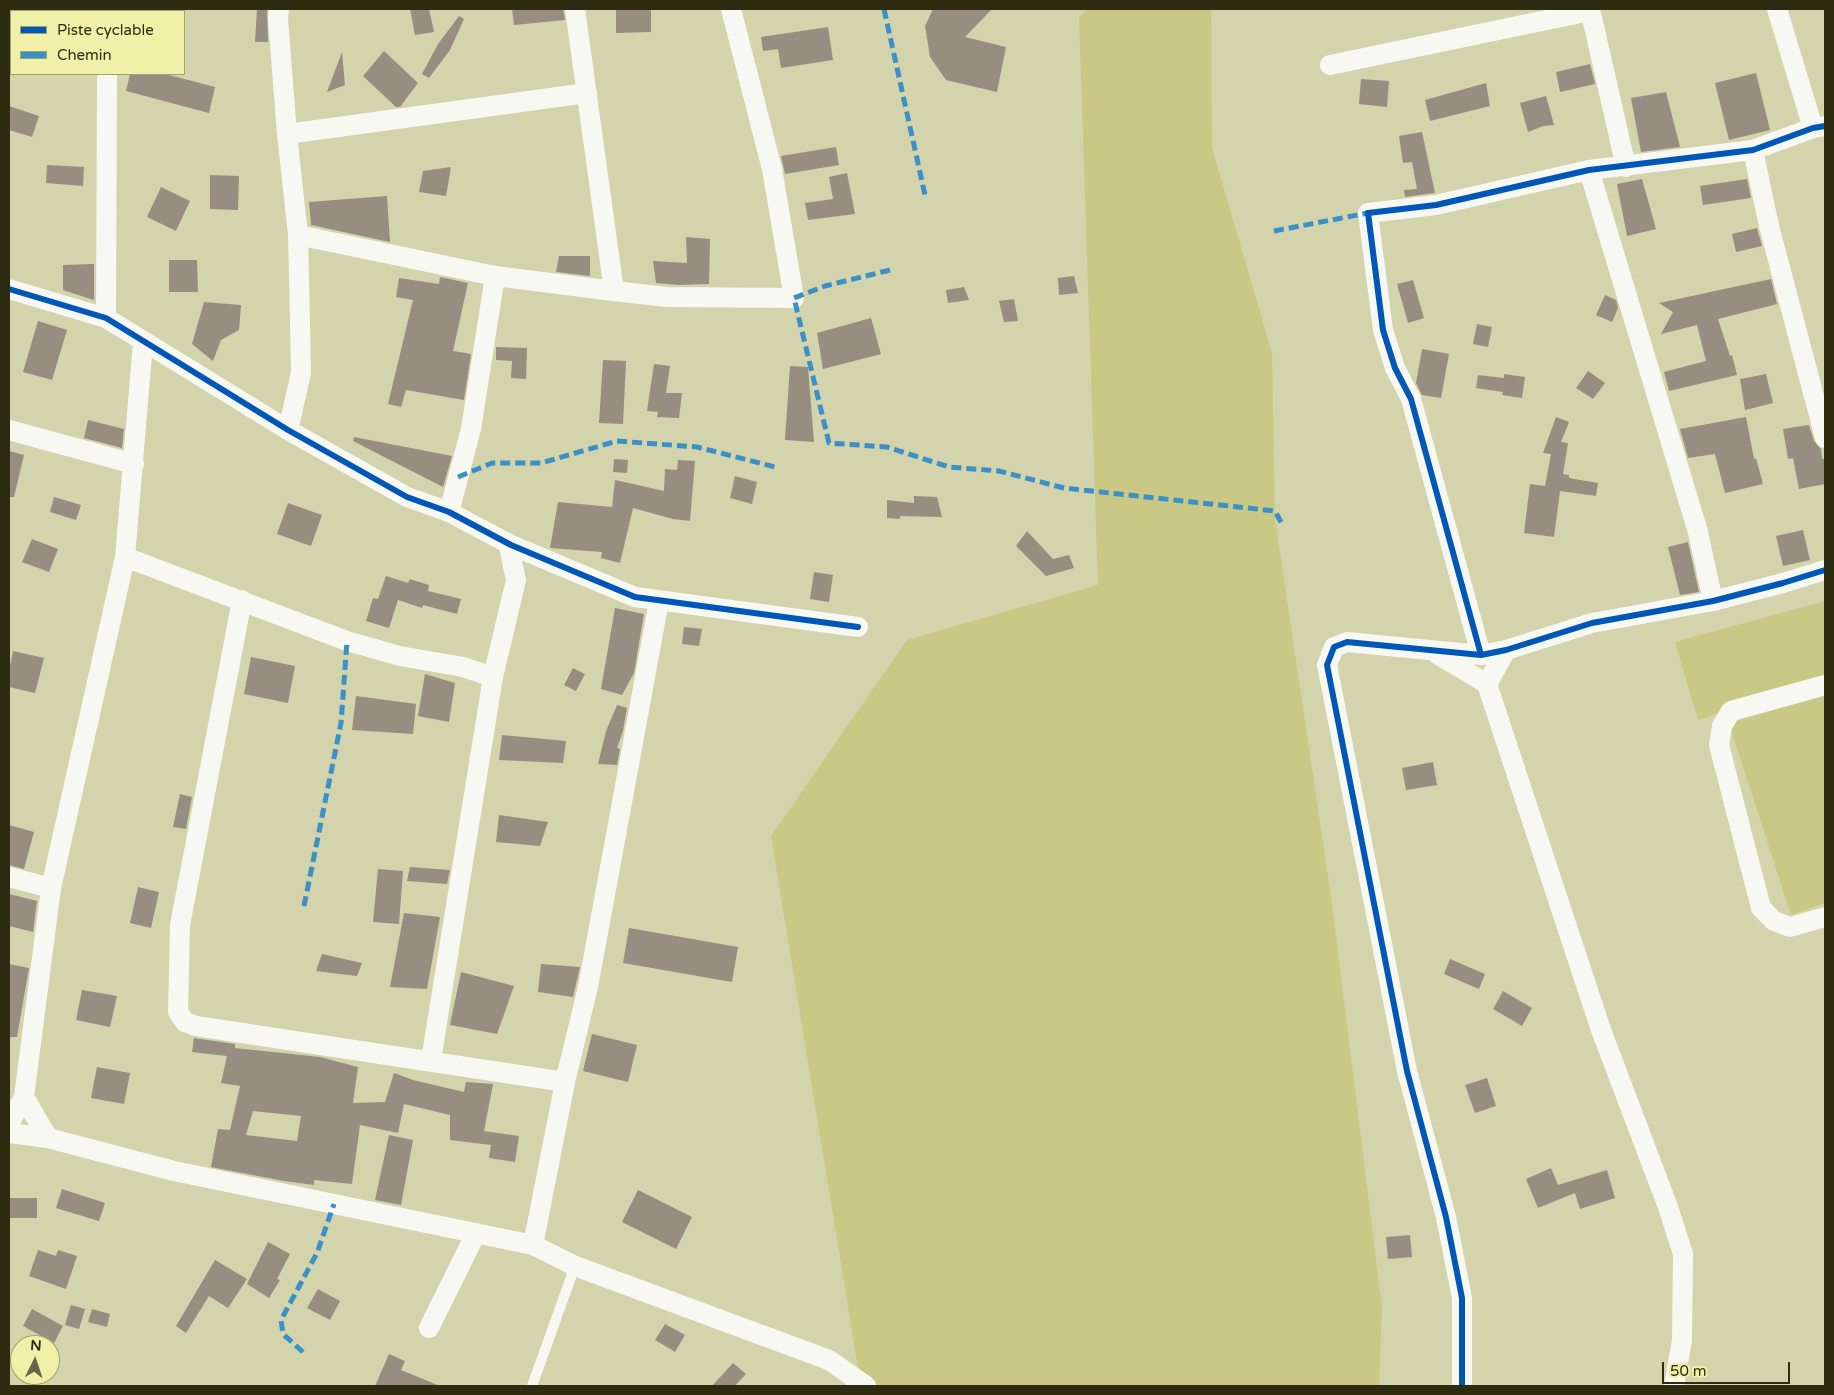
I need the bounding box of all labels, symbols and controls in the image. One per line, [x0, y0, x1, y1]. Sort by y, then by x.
legend [10, 10, 185, 75]
text: Piste cyclable [57, 21, 154, 39]
text: Chemin [57, 46, 112, 64]
north arrow [10, 1335, 60, 1385]
text: N [30, 1337, 42, 1354]
scale bar [1664, 1352, 1792, 1384]
text: 50 m [1670, 1362, 1707, 1380]

